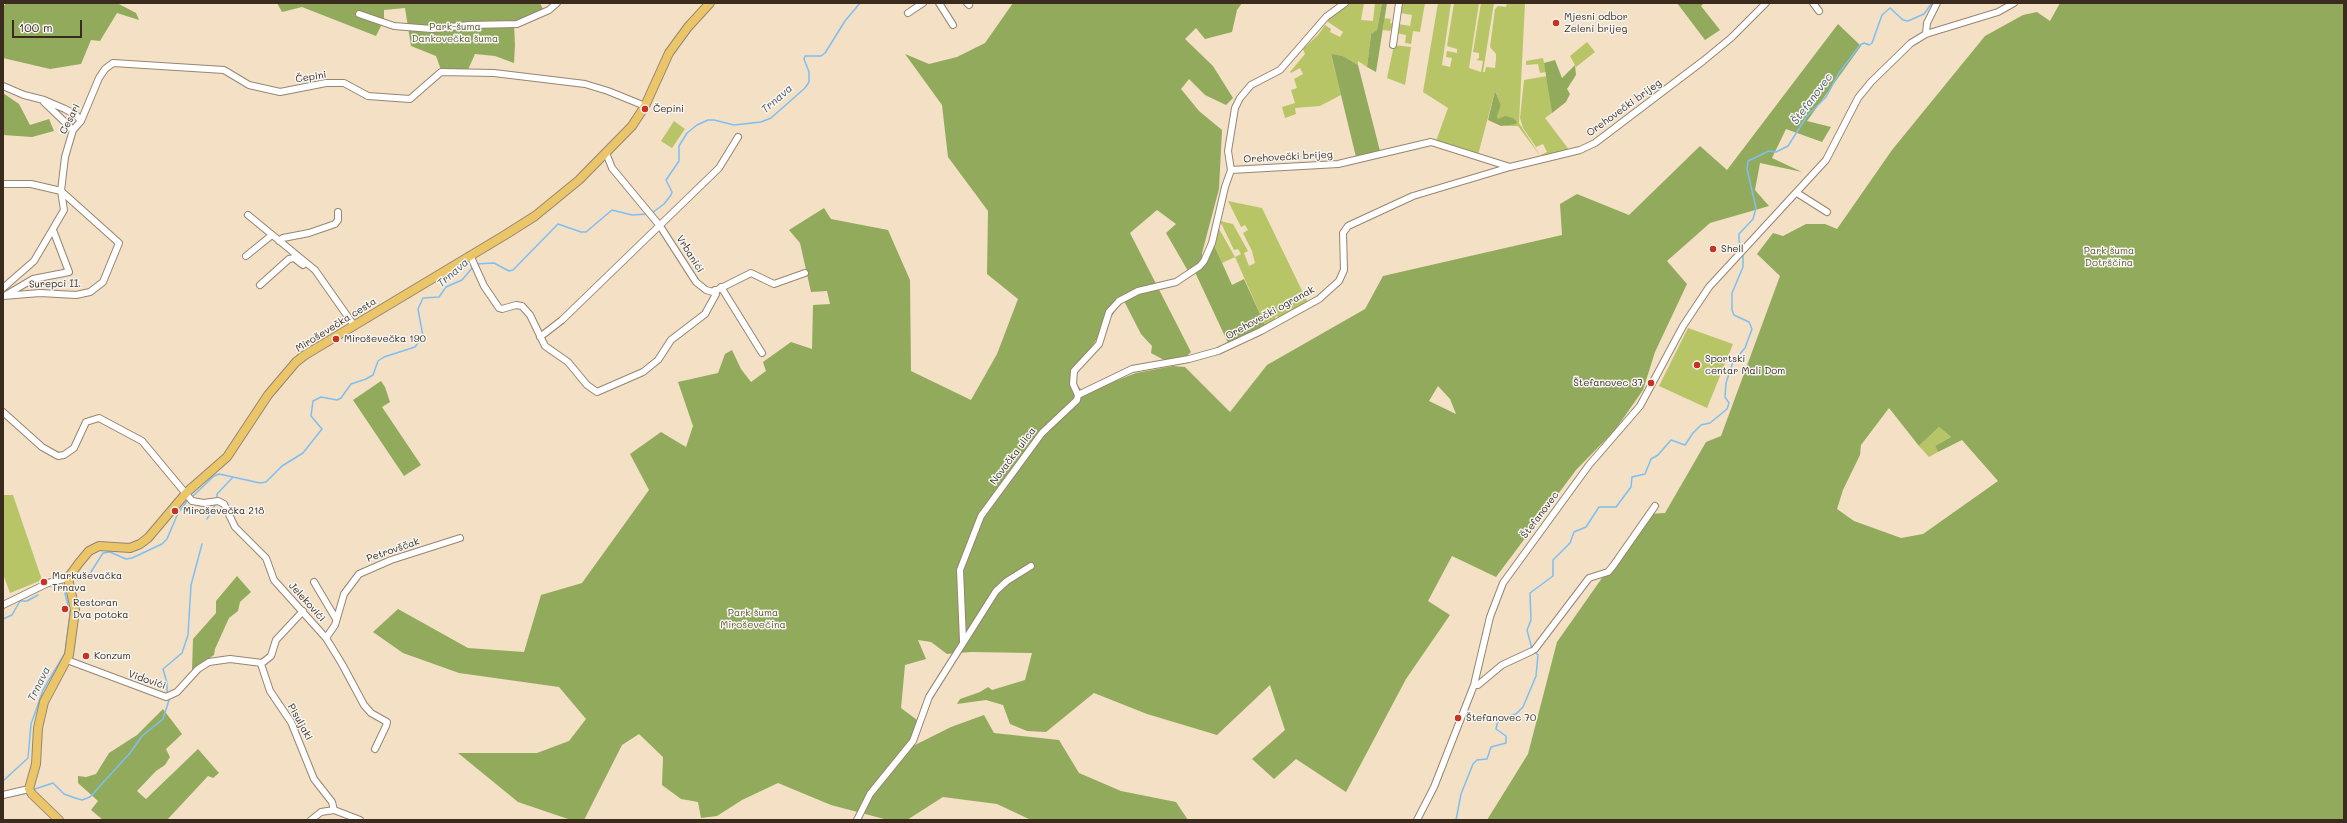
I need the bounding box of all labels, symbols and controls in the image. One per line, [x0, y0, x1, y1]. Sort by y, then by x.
place label: Mjesni odbor Zeleni brijeg [1564, 11, 1628, 34]
scale bar [14, 12, 84, 38]
marker: Mjesni odbor Zeleni brijeg [1551, 18, 1561, 28]
text: 100 m [19, 19, 53, 35]
park label: Park-šuma Dankovečka šuma [412, 21, 498, 44]
street label: Čepini [295, 69, 327, 85]
water label: Štefanovec [1788, 71, 1836, 127]
street label: Orehovečki brijeg [1584, 77, 1664, 139]
water label: Trnava [759, 82, 795, 116]
street label: Cesari [57, 102, 83, 136]
place label: Čepini [653, 103, 684, 115]
marker: Čepini [640, 104, 650, 114]
street label: Orehovečki brijeg [1243, 149, 1333, 165]
street label: Vrbanići [674, 233, 706, 275]
place label: Shell [1721, 243, 1743, 255]
marker: Shell [1708, 244, 1718, 254]
park label: Park šuma Dotrščina [2084, 245, 2134, 268]
water label: Trnava [435, 256, 471, 290]
street label: Surepci II. [29, 278, 81, 290]
street label: Orehovečki ogranak [1223, 284, 1317, 342]
street label: Miroševečka cesta [293, 295, 379, 355]
place label: Miroševečka 190 [344, 333, 426, 345]
marker: Miroševečka 190 [331, 334, 341, 344]
place label: Sportski centar Mali Dom [1705, 353, 1785, 376]
marker: Sportski centar Mali Dom [1692, 360, 1702, 370]
place label: Štefanovec 37 [1573, 377, 1643, 389]
marker: Štefanovec 37 [1646, 378, 1656, 388]
street label: Novačka ulica [988, 425, 1038, 487]
street label: Štefanovec [1519, 489, 1561, 541]
place label: Miroševečka 218 [183, 505, 264, 517]
marker: Miroševečka 218 [170, 506, 180, 516]
street label: Petrovščak [365, 535, 421, 565]
place label: Markuševačka Trnava [52, 570, 122, 594]
marker: Markuševačka Trnava [39, 577, 49, 587]
street label: Jelekovići [286, 580, 328, 624]
place label: Restoran Dva potoka [73, 597, 129, 620]
marker: Restoran Dva potoka [60, 604, 70, 614]
park label: Park šuma Miroševečina [720, 607, 786, 630]
place label: Konzum [94, 650, 131, 662]
marker: Konzum [81, 651, 91, 661]
water label: Trnava [25, 664, 53, 704]
street label: Vidovići [127, 668, 167, 692]
street label: Pisuljaki [285, 702, 315, 742]
place label: Štefanovec 70 [1466, 712, 1536, 724]
marker: Štefanovec 70 [1453, 713, 1463, 723]

